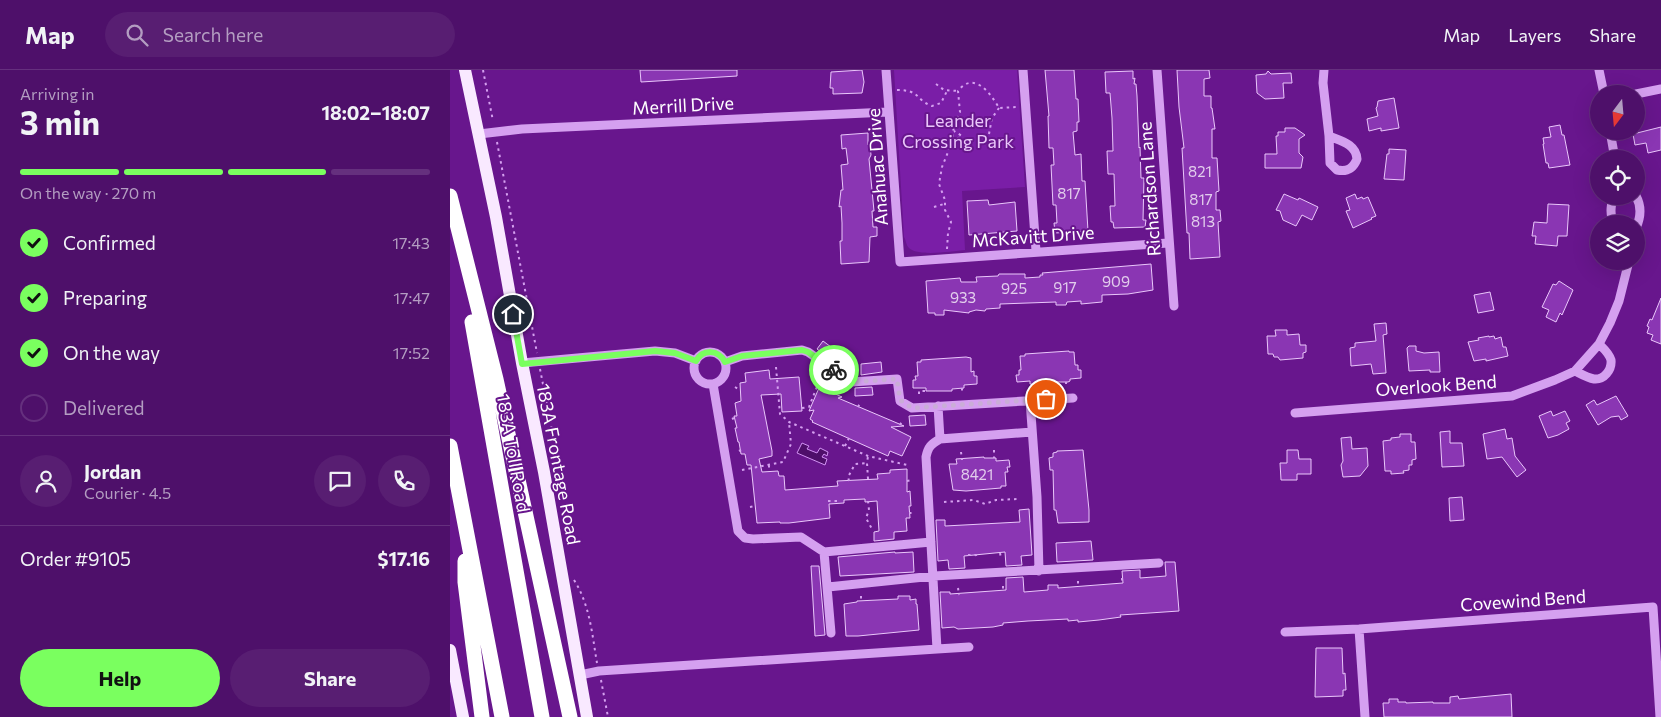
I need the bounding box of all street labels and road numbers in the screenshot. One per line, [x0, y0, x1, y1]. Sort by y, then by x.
street label: Merrill Drive [632, 91, 734, 119]
street label: Anahuac Drive [862, 107, 892, 227]
street label: Richardson Lane [1133, 121, 1165, 257]
street label: McKavitt Drive [971, 221, 1095, 251]
street label: Overlook Bend [1375, 370, 1497, 400]
street label: 183A Frontage Road [533, 382, 585, 546]
street label: 183A Toll Road [493, 392, 535, 514]
street label: Covewind Bend [1459, 585, 1587, 615]

